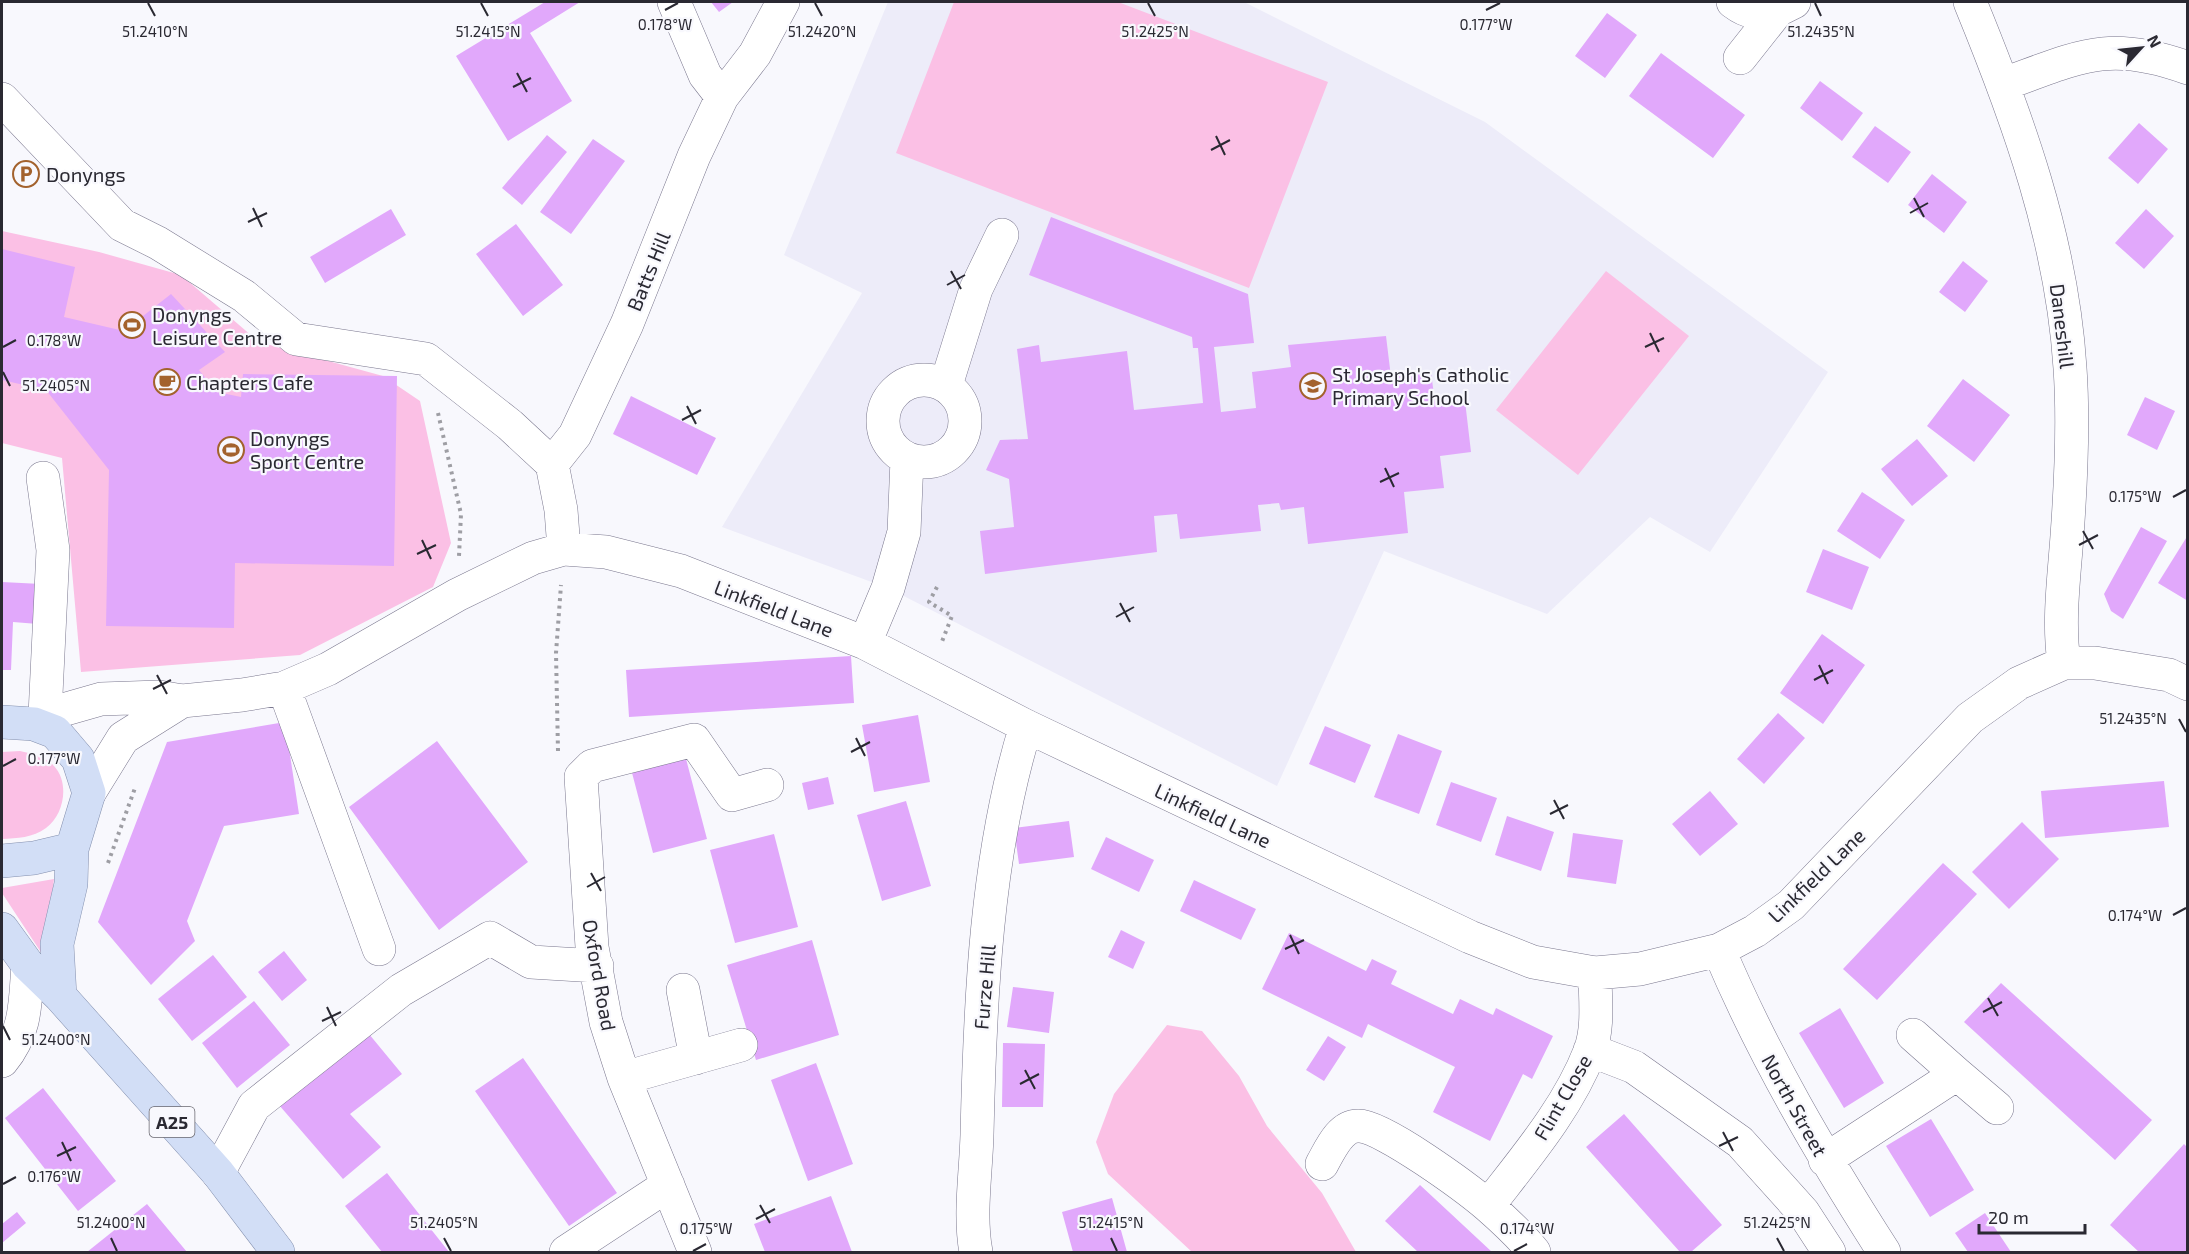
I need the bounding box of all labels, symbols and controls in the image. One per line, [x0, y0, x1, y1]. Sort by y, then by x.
text: 0.178°W [638, 15, 692, 33]
text: 0.177°W [1460, 15, 1512, 33]
north arrow [2111, 18, 2171, 78]
text: 51.2410°N [122, 22, 188, 40]
text: 51.2415°N [455, 22, 521, 40]
text: 51.2420°N [788, 22, 856, 40]
text: 51.2425°N [1121, 22, 1189, 40]
text: 51.2435°N [1787, 22, 1855, 40]
text: N [2144, 31, 2166, 50]
parking icon: Donyngs [11, 159, 41, 189]
place label: Donyngs [46, 162, 126, 186]
street label: Batts Hill [621, 228, 675, 314]
street label: Daneshill [2046, 282, 2080, 370]
place label: Donyngs Leisure Centre [152, 302, 282, 349]
sports icon: Donyngs Leisure Centre [117, 310, 147, 340]
text: 0.178°W [27, 331, 81, 349]
place label: St Joseph's Catholic Primary School [1332, 362, 1510, 409]
cafe icon: Chapters Cafe [152, 367, 182, 397]
place label: Chapters Cafe [186, 370, 313, 394]
school or university icon: St Joseph's Catholic Primary School [1298, 371, 1328, 401]
text: 51.2405°N [22, 376, 90, 394]
place label: Donyngs Sport Centre [250, 426, 364, 473]
sports icon: Donyngs Sport Centre [216, 435, 246, 465]
text: 0.175°W [2108, 487, 2162, 505]
street label: Linkfield Lane [711, 574, 837, 642]
text: 51.2435°N [2099, 709, 2167, 727]
text: 0.177°W [28, 749, 80, 767]
street label: Linkfield Lane [1151, 778, 1275, 852]
street label: Linkfield Lane [1763, 823, 1869, 927]
text: 0.174°W [2108, 906, 2162, 924]
street label: Oxford Road [578, 918, 622, 1032]
street label: Furze Hill [968, 943, 1000, 1031]
text: 51.2400°N [21, 1030, 91, 1048]
street label: Flint Close [1528, 1050, 1596, 1144]
street label: North Street [1757, 1050, 1833, 1160]
road number: A25 [150, 1107, 195, 1137]
text: 0.176°W [27, 1167, 81, 1185]
scale bar [1979, 1197, 2086, 1235]
text: 20 m [1988, 1206, 2029, 1228]
text: 51.2400°N [76, 1213, 146, 1231]
text: 51.2405°N [410, 1213, 478, 1231]
text: 51.2415°N [1078, 1213, 1144, 1231]
text: 51.2425°N [1743, 1213, 1811, 1231]
text: 0.175°W [679, 1219, 733, 1237]
text: 0.174°W [1500, 1219, 1554, 1237]

